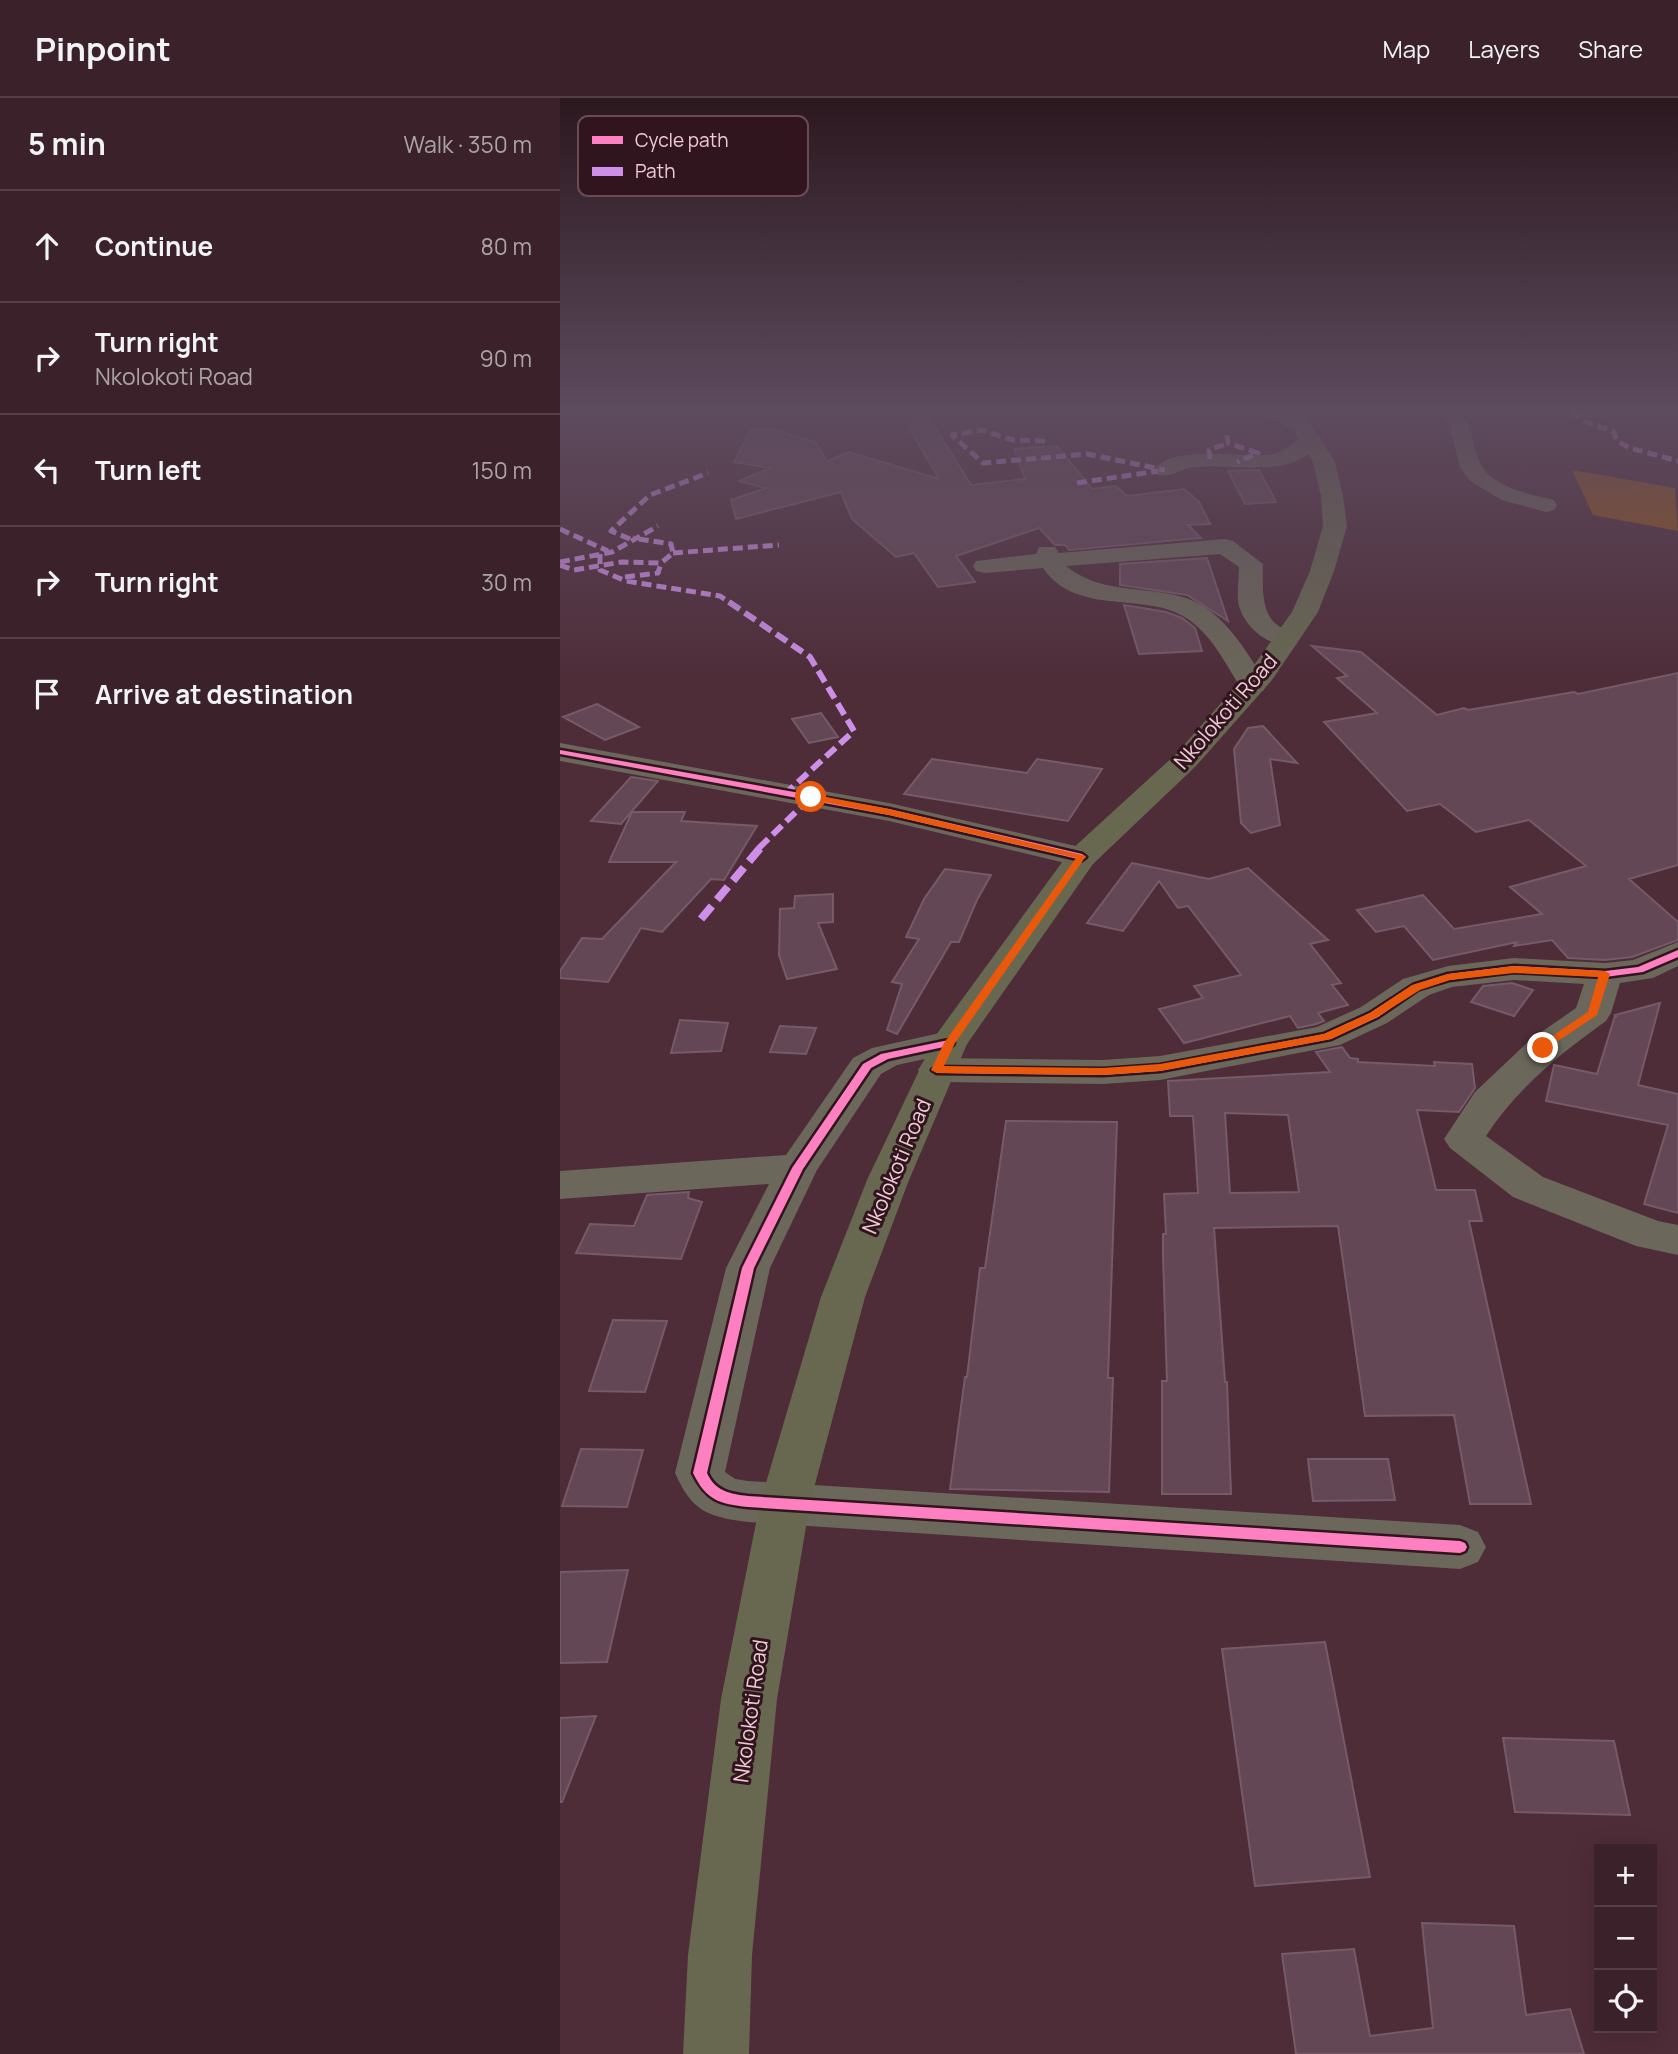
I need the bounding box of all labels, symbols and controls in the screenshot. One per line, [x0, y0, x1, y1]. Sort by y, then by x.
text: Pinpoint [35, 26, 171, 71]
text: Map [1383, 32, 1430, 65]
text: Layers [1468, 32, 1540, 65]
text: Share [1578, 32, 1643, 65]
legend [578, 116, 808, 196]
text: 5 min [28, 123, 106, 164]
text: Cycle path [635, 127, 729, 153]
text: Walk · 350 m [403, 128, 532, 160]
text: Path [635, 158, 675, 184]
icon: ahead [28, 227, 66, 265]
text: Continue [95, 228, 213, 264]
text: 80 m [481, 230, 532, 262]
text: Turn right [95, 324, 219, 360]
icon: right [28, 339, 66, 377]
text: 90 m [480, 342, 532, 374]
text: Nkolokoti Road [95, 360, 253, 392]
icon: left [28, 451, 66, 489]
text: Turn left [95, 452, 202, 488]
text: 150 m [472, 454, 532, 486]
icon: right [28, 563, 66, 601]
text: Turn right [95, 564, 219, 600]
text: 30 m [481, 566, 532, 598]
street label: Nkolokoti Road [1167, 647, 1283, 775]
icon: arrive [28, 675, 66, 713]
text: Arrive at destination [95, 676, 353, 712]
route start [795, 781, 826, 812]
route end [1527, 1032, 1558, 1063]
street label: Nkolokoti Road [855, 1094, 937, 1238]
street label: Nkolokoti Road [726, 1638, 774, 1784]
map controls [1594, 1844, 1657, 2033]
button: + [1594, 1844, 1657, 1907]
button: − [1594, 1907, 1657, 1970]
button: locate [1594, 1970, 1657, 2033]

